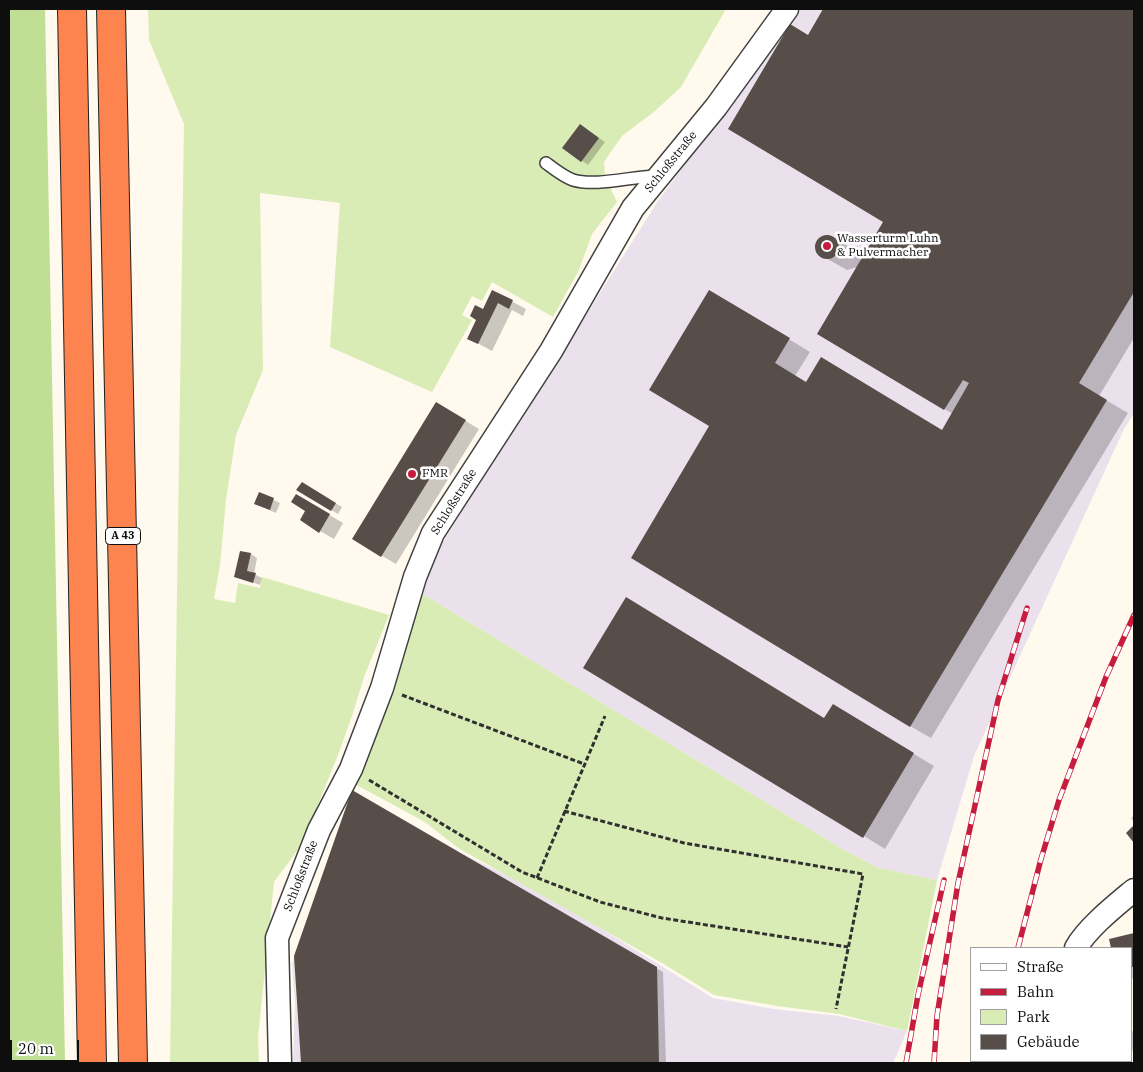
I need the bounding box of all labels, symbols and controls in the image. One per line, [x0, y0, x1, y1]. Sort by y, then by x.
street label: Schloßstraße [642, 128, 700, 196]
place label: Wasserturm Luhn & Pulvermacher [837, 232, 939, 260]
marker: Wasserturm Luhn & Pulvermacher [821, 240, 833, 252]
street label: Schloßstraße [428, 466, 480, 538]
place label: FMR [422, 467, 448, 481]
marker: FMR [406, 468, 418, 480]
road number: A 43 [106, 528, 140, 544]
street label: Schloßstraße [281, 839, 321, 913]
legend [970, 947, 1133, 1062]
text: Straße [1017, 957, 1064, 976]
text: Bahn [1017, 982, 1054, 1001]
text: Park [1017, 1007, 1050, 1026]
scale bar [12, 1030, 81, 1062]
text: Gebäude [1017, 1032, 1080, 1051]
text: 20 m [18, 1039, 54, 1058]

